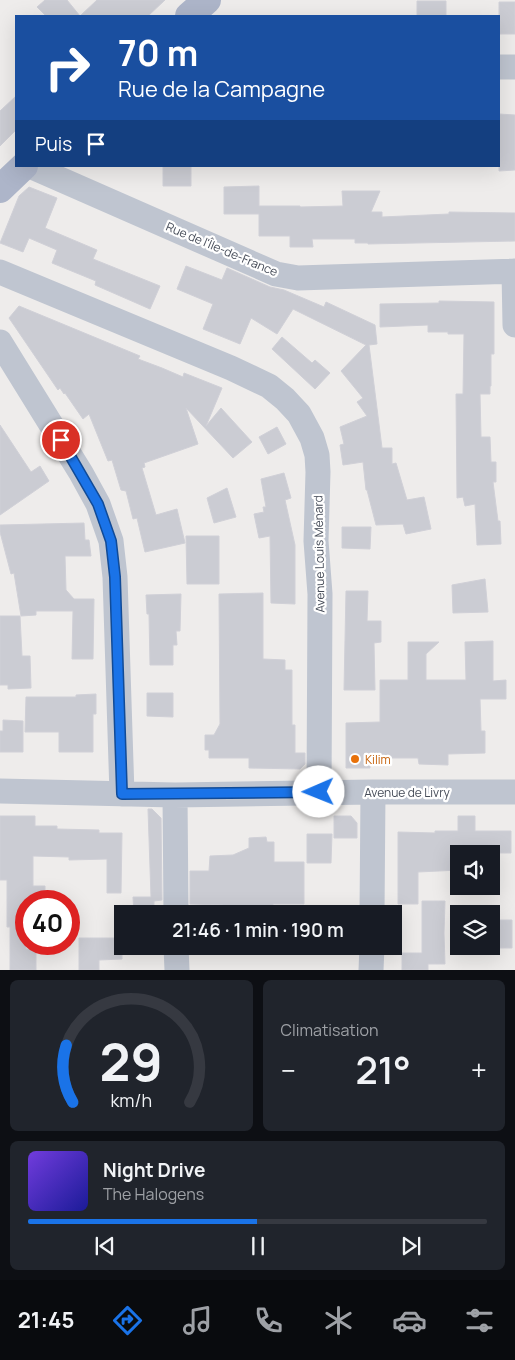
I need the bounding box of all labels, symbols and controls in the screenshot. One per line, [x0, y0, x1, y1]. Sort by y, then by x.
text: 70 m [118, 29, 198, 77]
icon: right [35, 35, 100, 100]
text: Rue de la Campagne [118, 74, 325, 104]
icon: arrive [82, 130, 110, 158]
text: Puis [35, 131, 72, 157]
street label: Rue de l'Île-de-France [164, 218, 280, 280]
pin [40, 419, 82, 461]
icon: arrive [47, 426, 75, 454]
street label: Avenue Louis Ménard [309, 495, 329, 613]
place label: Kilim [365, 751, 391, 768]
marker: Kilim [349, 753, 361, 765]
position arrow [292, 765, 344, 817]
street label: Avenue de Livry [364, 784, 450, 801]
map controls [450, 845, 500, 955]
button: sound [450, 845, 500, 895]
speed limit sign: 40 [15, 890, 80, 955]
button: layers [450, 905, 500, 955]
text: 21:46 · 1 min · 190 m [172, 917, 344, 943]
text: Climatisation [281, 1019, 378, 1041]
text: 29 [100, 1026, 163, 1097]
text: 21° [356, 1043, 411, 1095]
text: − [281, 1051, 296, 1089]
text: + [471, 1051, 487, 1089]
text: km/h [110, 1088, 152, 1112]
text: Night Drive [103, 1157, 205, 1183]
text: The Halogens [103, 1183, 204, 1205]
icon: previous [91, 1232, 119, 1260]
icon: pause [244, 1232, 272, 1260]
icon: next [397, 1232, 425, 1260]
icon: directions [110, 1303, 145, 1338]
icon: music [180, 1303, 215, 1338]
icon: phone [251, 1303, 286, 1338]
icon: climate [321, 1303, 356, 1338]
icon: car [392, 1303, 427, 1338]
icon: filters [462, 1303, 497, 1338]
text: 21:45 [18, 1305, 74, 1335]

